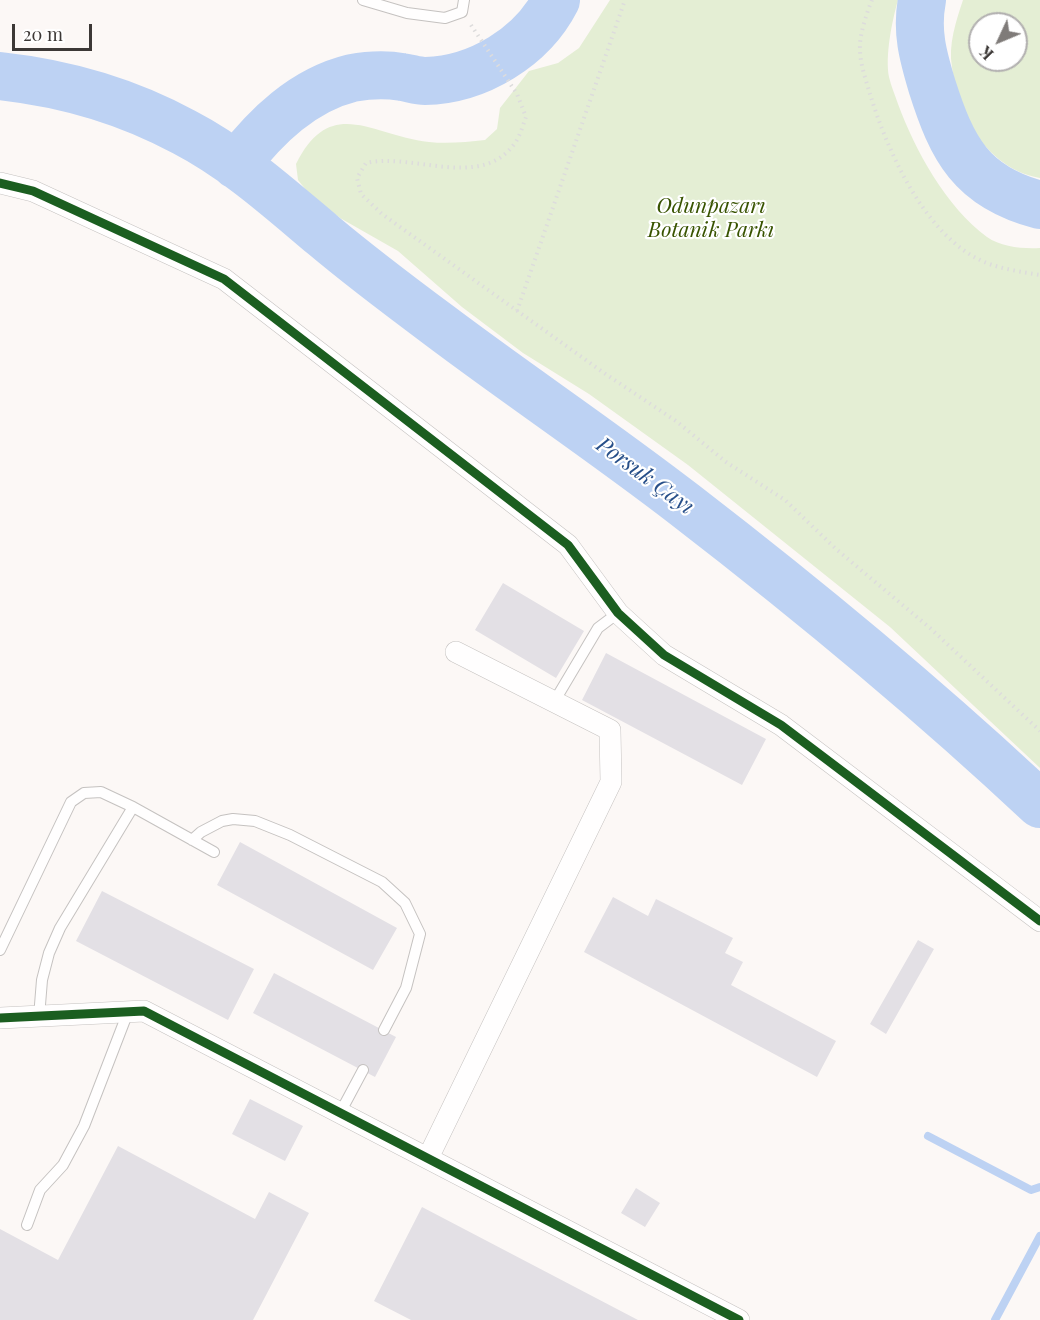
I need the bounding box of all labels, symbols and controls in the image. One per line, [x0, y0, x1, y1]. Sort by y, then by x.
scale bar [15, 12, 94, 50]
north arrow [968, 12, 1028, 72]
text: 20 m [23, 22, 63, 46]
text: K [975, 42, 998, 65]
park label: Odunpazarı Botanik Parkı [648, 193, 774, 243]
water label: Porsuk Çayı [591, 432, 699, 520]

